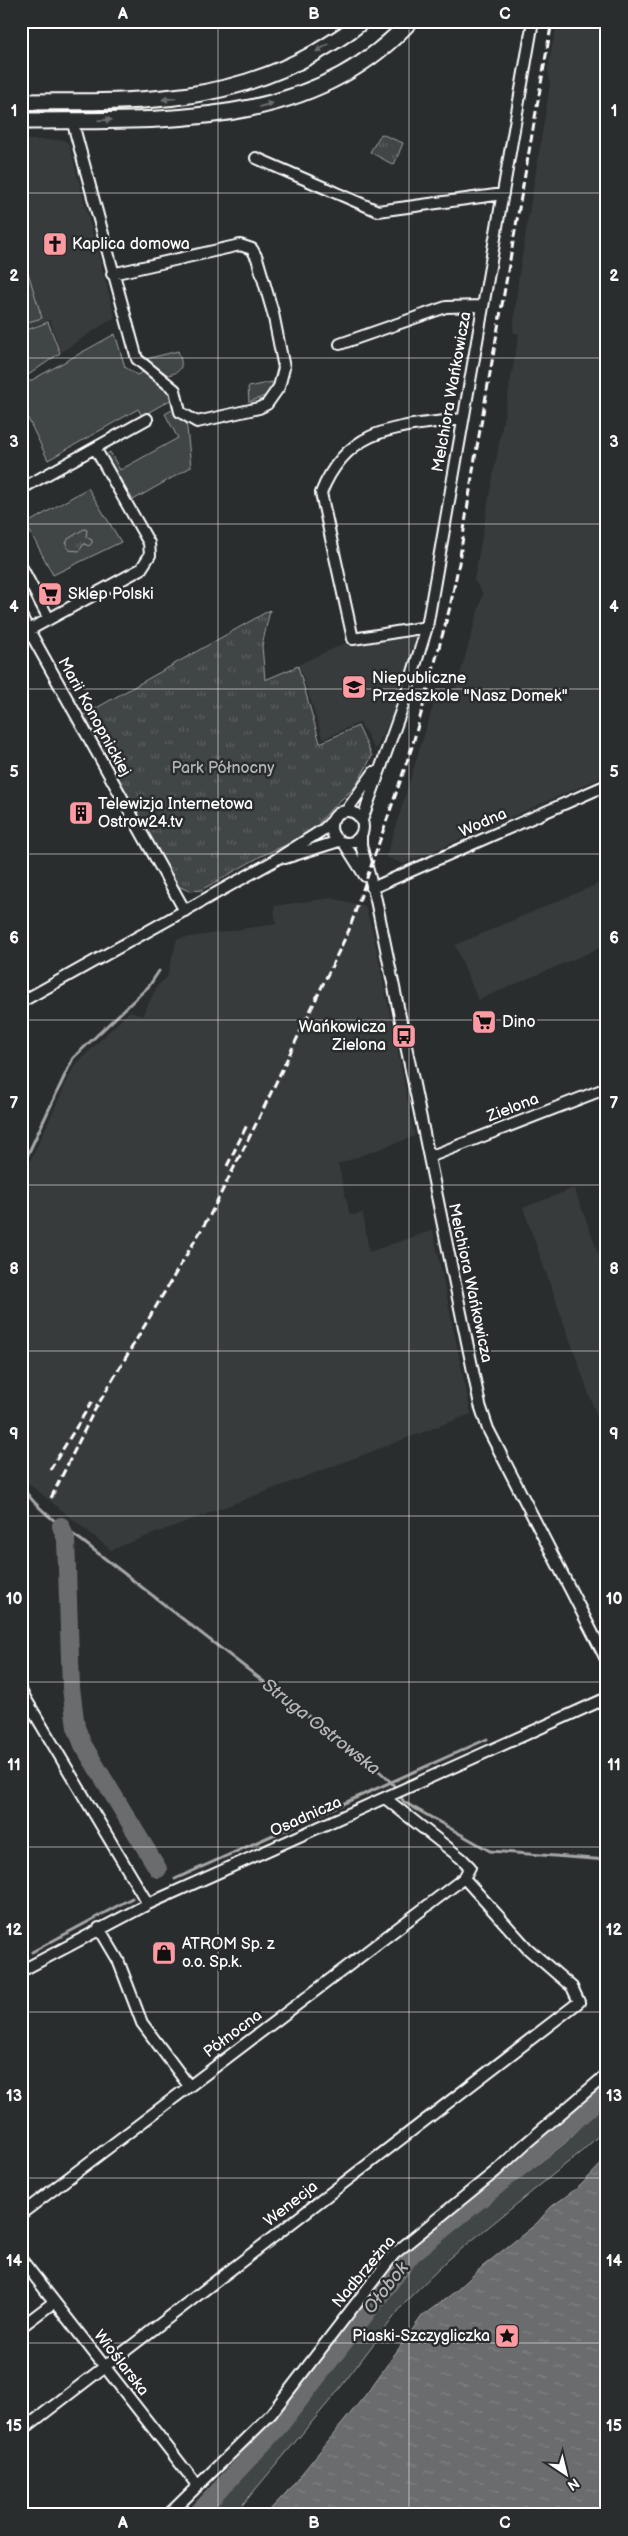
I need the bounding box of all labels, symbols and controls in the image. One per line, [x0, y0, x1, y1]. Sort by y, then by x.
text: A [117, 5, 128, 24]
text: B [308, 5, 320, 24]
text: C [499, 5, 511, 24]
one-way arrow [315, 44, 328, 53]
one-way arrow [161, 95, 177, 103]
one-way arrow [259, 101, 274, 109]
text: 1 [11, 102, 17, 121]
text: 1 [611, 102, 617, 121]
one-way arrow [97, 116, 113, 124]
church icon: Kaplica domowa [42, 231, 68, 257]
place label: Kaplica domowa [72, 235, 190, 254]
text: 2 [9, 267, 19, 286]
text: 2 [609, 267, 619, 286]
street label: Melchiora Wańkowicza [429, 310, 475, 474]
text: 3 [9, 433, 19, 452]
text: 3 [609, 433, 619, 452]
supermarket icon: Sklep Polski [37, 581, 63, 607]
place label: Sklep Polski [68, 585, 154, 604]
text: 4 [9, 598, 19, 617]
text: 4 [609, 598, 619, 617]
street label: Marii Konopnickiej [53, 654, 135, 780]
place label: Niepubliczne Przedszkole "Nasz Domek" [372, 669, 568, 706]
school or university icon: Niepubliczne Przedszkole "Nasz Domek" [341, 674, 367, 700]
park label: Park Północny [172, 759, 275, 778]
text: 5 [9, 763, 19, 782]
text: 5 [609, 763, 619, 782]
place label: Telewizja Internetowa Ostrow24.tv [98, 795, 253, 832]
building icon: Telewizja Internetowa Ostrow24.tv [68, 800, 94, 826]
street label: Wodna [456, 804, 510, 842]
text: 6 [9, 929, 19, 948]
text: 6 [609, 929, 619, 948]
supermarket icon: Dino [471, 1009, 497, 1035]
place label: Dino [502, 1013, 536, 1032]
place label: Wańkowicza Zielona [299, 1018, 386, 1055]
bus stop icon: Wańkowicza Zielona [391, 1023, 417, 1049]
street label: Zielona [484, 1090, 541, 1127]
text: 7 [10, 1094, 19, 1113]
text: 7 [610, 1094, 619, 1113]
street label: Melchiora Wańkowicza [444, 1201, 496, 1365]
text: 8 [9, 1260, 19, 1279]
text: 8 [609, 1260, 619, 1279]
text: 9 [9, 1425, 19, 1444]
text: 9 [609, 1425, 619, 1444]
text: 10 [6, 1590, 22, 1609]
text: 10 [606, 1590, 622, 1609]
water label: Struga Ostrowska [258, 1674, 384, 1780]
text: 11 [7, 1756, 21, 1775]
text: 11 [607, 1756, 621, 1775]
street label: Osadnicza [267, 1793, 345, 1841]
text: 12 [6, 1921, 23, 1940]
text: 12 [606, 1921, 623, 1940]
place label: ATROM Sp. z o.o. Sp.k. [182, 1935, 275, 1972]
shop icon: ATROM Sp. z o.o. Sp.k. [151, 1940, 177, 1966]
street label: Północna [200, 2006, 266, 2062]
text: 13 [6, 2087, 22, 2106]
text: 13 [606, 2087, 622, 2106]
street label: Wenecja [260, 2177, 322, 2231]
street label: Nadbrzeżna [328, 2232, 400, 2312]
text: 14 [6, 2252, 23, 2271]
text: 14 [606, 2252, 623, 2271]
water label: Ołobok [359, 2257, 413, 2318]
place icon: Piaski-Szczygliczka [494, 2323, 520, 2349]
street label: Wioślarska [89, 2326, 153, 2400]
place label: Piaski-Szczygliczka [352, 2327, 490, 2346]
text: 15 [6, 2417, 22, 2436]
text: 15 [606, 2417, 622, 2436]
north arrow [540, 2448, 590, 2498]
text: N [564, 2474, 582, 2494]
text: A [117, 2514, 128, 2533]
text: B [308, 2514, 320, 2533]
text: C [499, 2514, 511, 2533]

